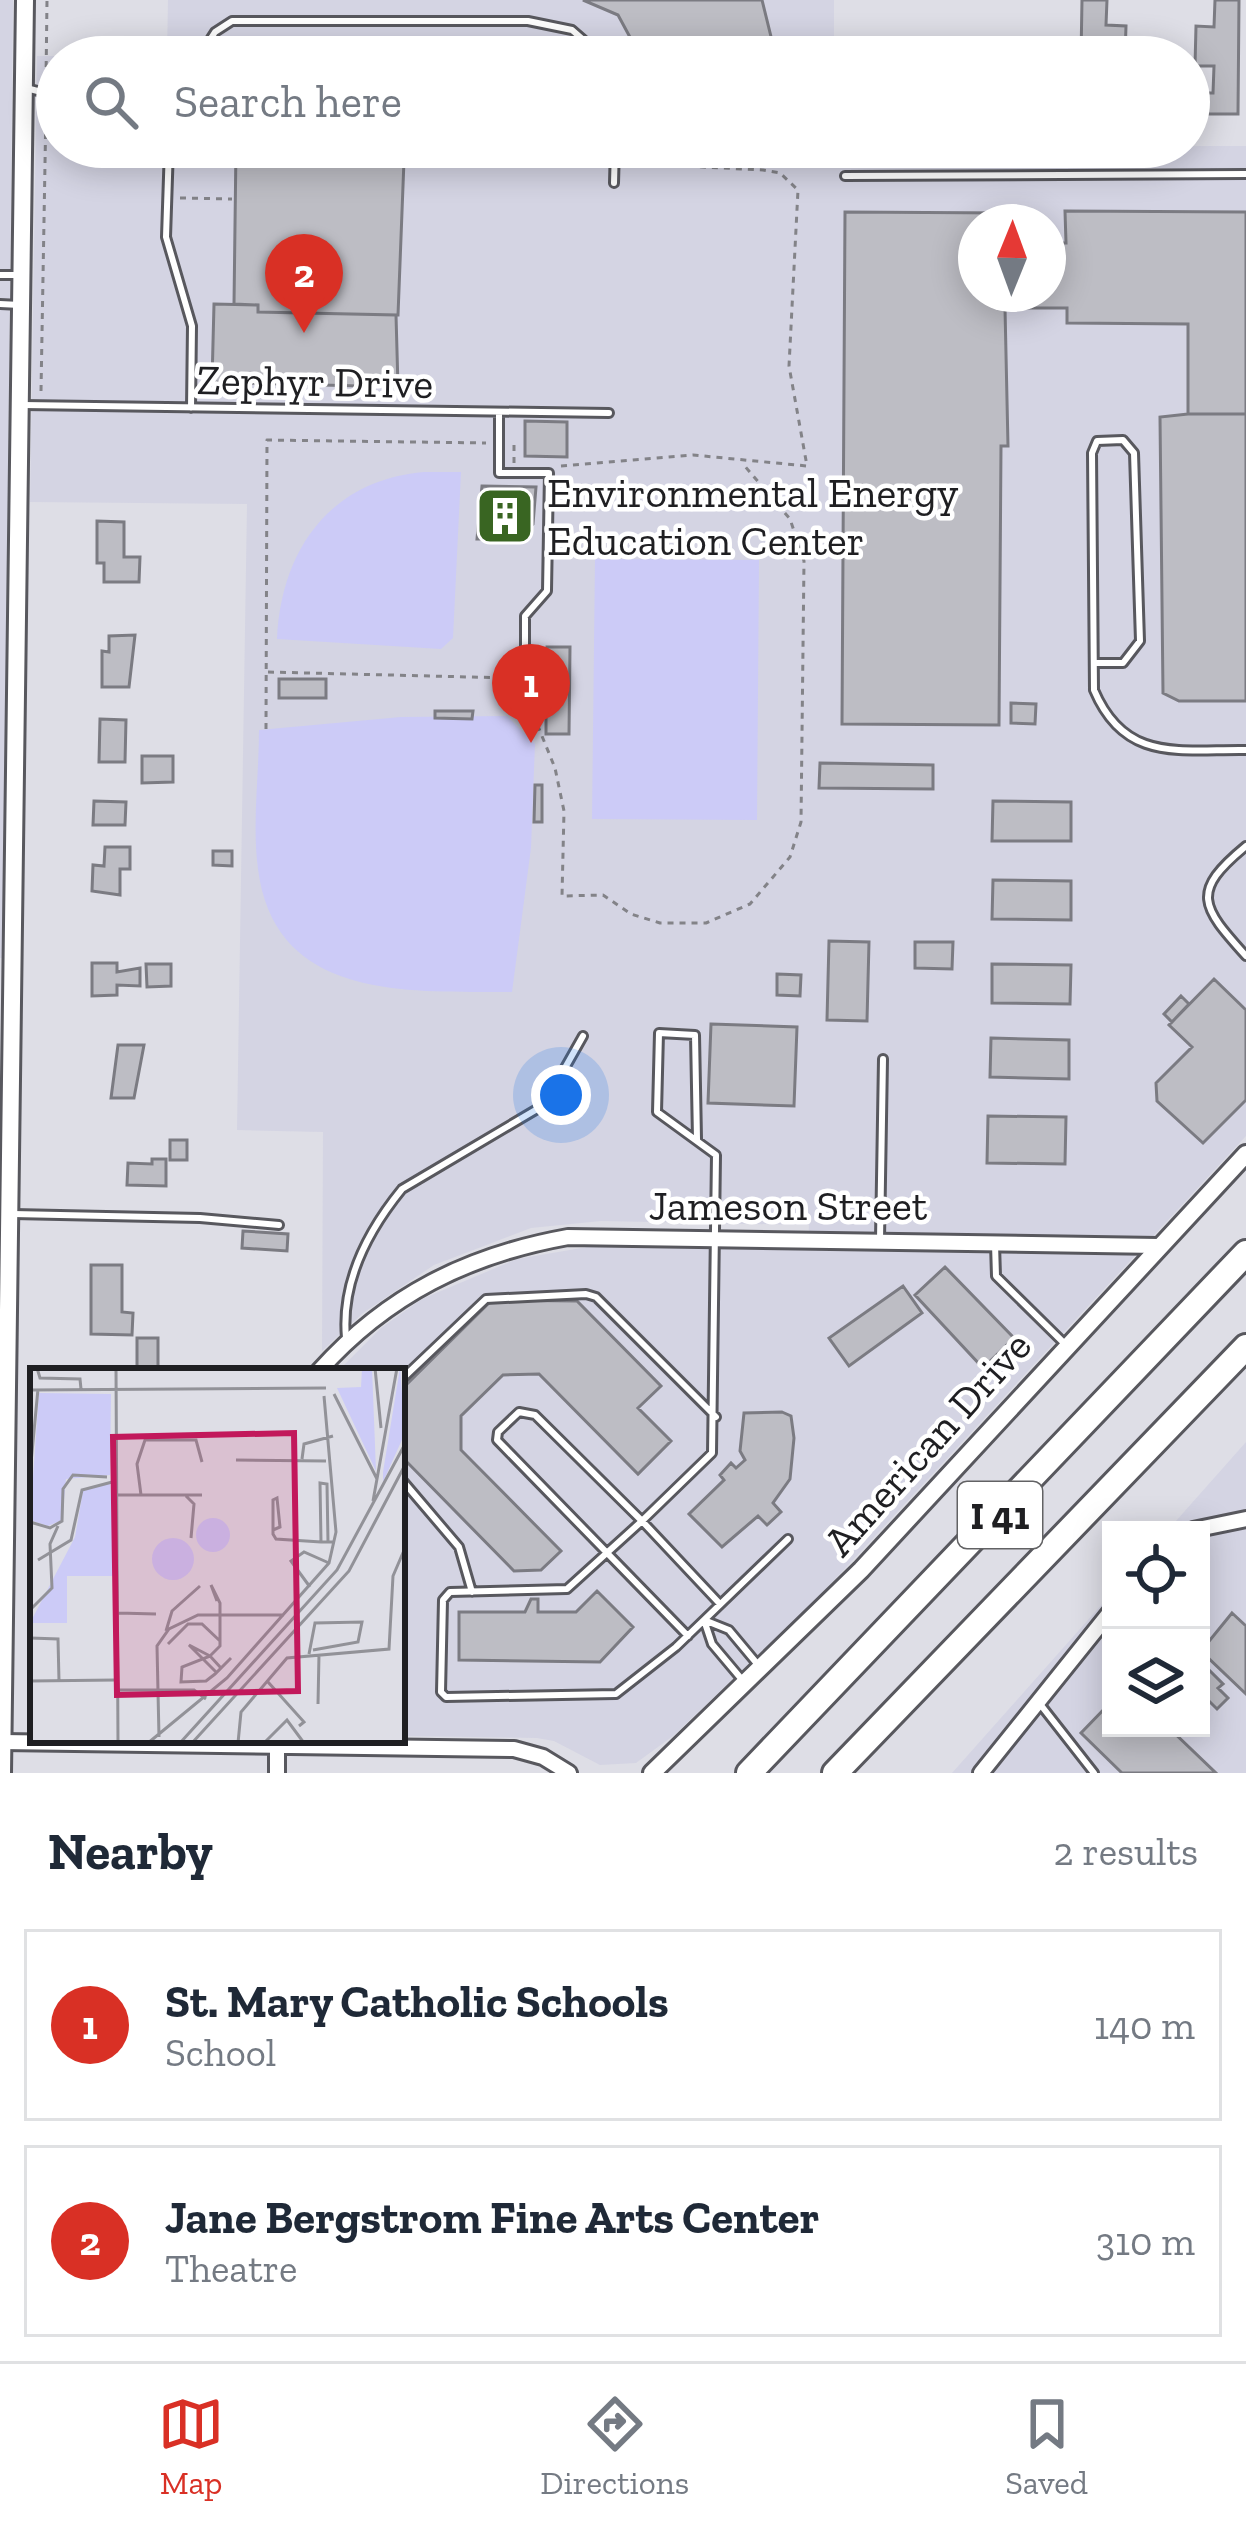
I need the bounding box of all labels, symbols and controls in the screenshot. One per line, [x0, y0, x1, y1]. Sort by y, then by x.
search box [36, 36, 1210, 168]
icon: search [78, 69, 144, 135]
text: Search here [174, 75, 402, 129]
north arrow [958, 204, 1066, 312]
pin: 2 [265, 234, 343, 333]
street label: Zephyr Drive [196, 354, 434, 409]
place label: Environmental Energy Education Center [547, 467, 959, 566]
building icon: Environmental Energy Education Center [474, 485, 536, 547]
pin: 1 [492, 644, 570, 743]
your location [531, 1065, 591, 1125]
street label: Jameson Street [649, 1180, 928, 1231]
street label: American Drive [813, 1320, 1042, 1566]
inset map [30, 1368, 405, 1743]
road number: I 41 [958, 1482, 1042, 1548]
map controls [1102, 1521, 1210, 1737]
button: locate [1102, 1521, 1210, 1629]
button: layers [1102, 1629, 1210, 1737]
text: Nearby [48, 1821, 213, 1882]
text: 2 results [1053, 1828, 1198, 1875]
text: St. Mary Catholic Schools [165, 1975, 669, 2029]
text: 1 [82, 2002, 98, 2049]
text: 140 m [1094, 2002, 1195, 2049]
text: School [165, 2029, 276, 2076]
text: Jane Bergstrom Fine Arts Center [165, 2191, 819, 2245]
text: 2 [80, 2218, 100, 2265]
text: 310 m [1096, 2218, 1195, 2265]
text: Theatre [165, 2245, 297, 2292]
tab: Map [158, 2391, 224, 2502]
tab: Directions [540, 2391, 689, 2502]
tab: Saved [1005, 2391, 1088, 2502]

